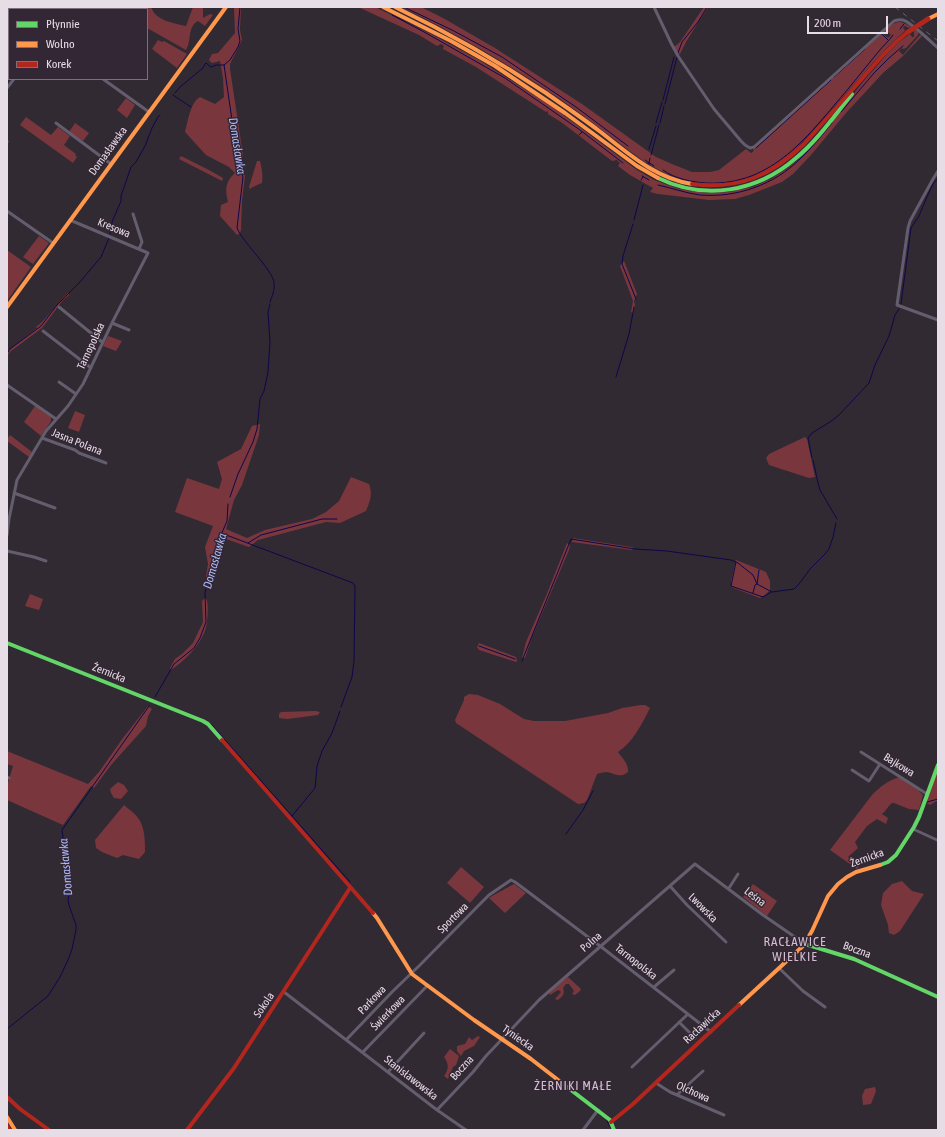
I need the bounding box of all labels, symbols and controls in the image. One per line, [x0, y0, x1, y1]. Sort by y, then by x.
legend [8, 8, 148, 80]
scale bar [809, 8, 890, 34]
text: 200 m [814, 16, 841, 30]
text: Płynnie [46, 17, 80, 31]
text: Wolno [46, 37, 75, 51]
text: Korek [46, 57, 72, 71]
water label: Domasławka [225, 117, 249, 175]
street label: Domasławska [86, 124, 130, 178]
street label: Kresowa [96, 215, 132, 241]
street label: Tarnopolska [74, 321, 108, 371]
street label: Jasna Polana [50, 426, 104, 458]
water label: Domasławka [200, 532, 230, 590]
street label: Żernicka [90, 660, 128, 686]
street label: Bajkowa [881, 750, 917, 780]
water label: Domasławka [56, 838, 76, 896]
street label: Żernicka [848, 846, 886, 870]
street label: Leśna [742, 885, 768, 909]
street label: Lwowska [686, 891, 720, 925]
street label: Sportowa [435, 900, 471, 936]
street label: Polna [578, 929, 604, 955]
district label: RACŁAWICE WIELKIE [764, 934, 826, 965]
street label: Boczna [841, 939, 873, 961]
street label: Tarnopolska [612, 941, 660, 983]
street label: Parkowa [355, 983, 389, 1017]
street label: Sokola [251, 990, 277, 1020]
street label: Świerkowa [368, 993, 408, 1033]
street label: Racławicka [681, 1006, 723, 1046]
street label: Tyniecka [500, 1022, 536, 1054]
street label: Stanisławowska [381, 1053, 441, 1103]
street label: Boczna [447, 1053, 477, 1083]
district label: ŻERNIKI MAŁE [534, 1078, 612, 1094]
street label: Olchowa [674, 1079, 712, 1105]

